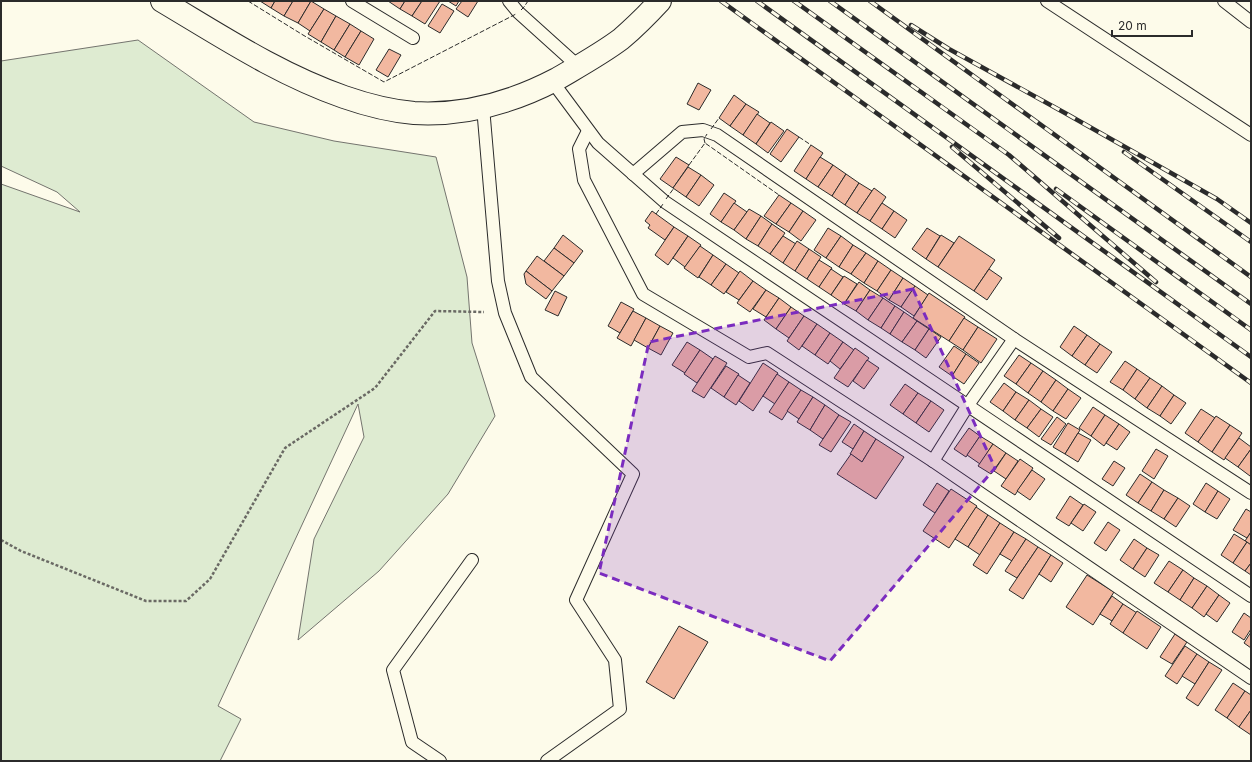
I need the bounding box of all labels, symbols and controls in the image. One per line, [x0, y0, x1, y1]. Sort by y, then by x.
scale bar [1112, 12, 1192, 38]
text: 20 m [1118, 18, 1147, 33]

